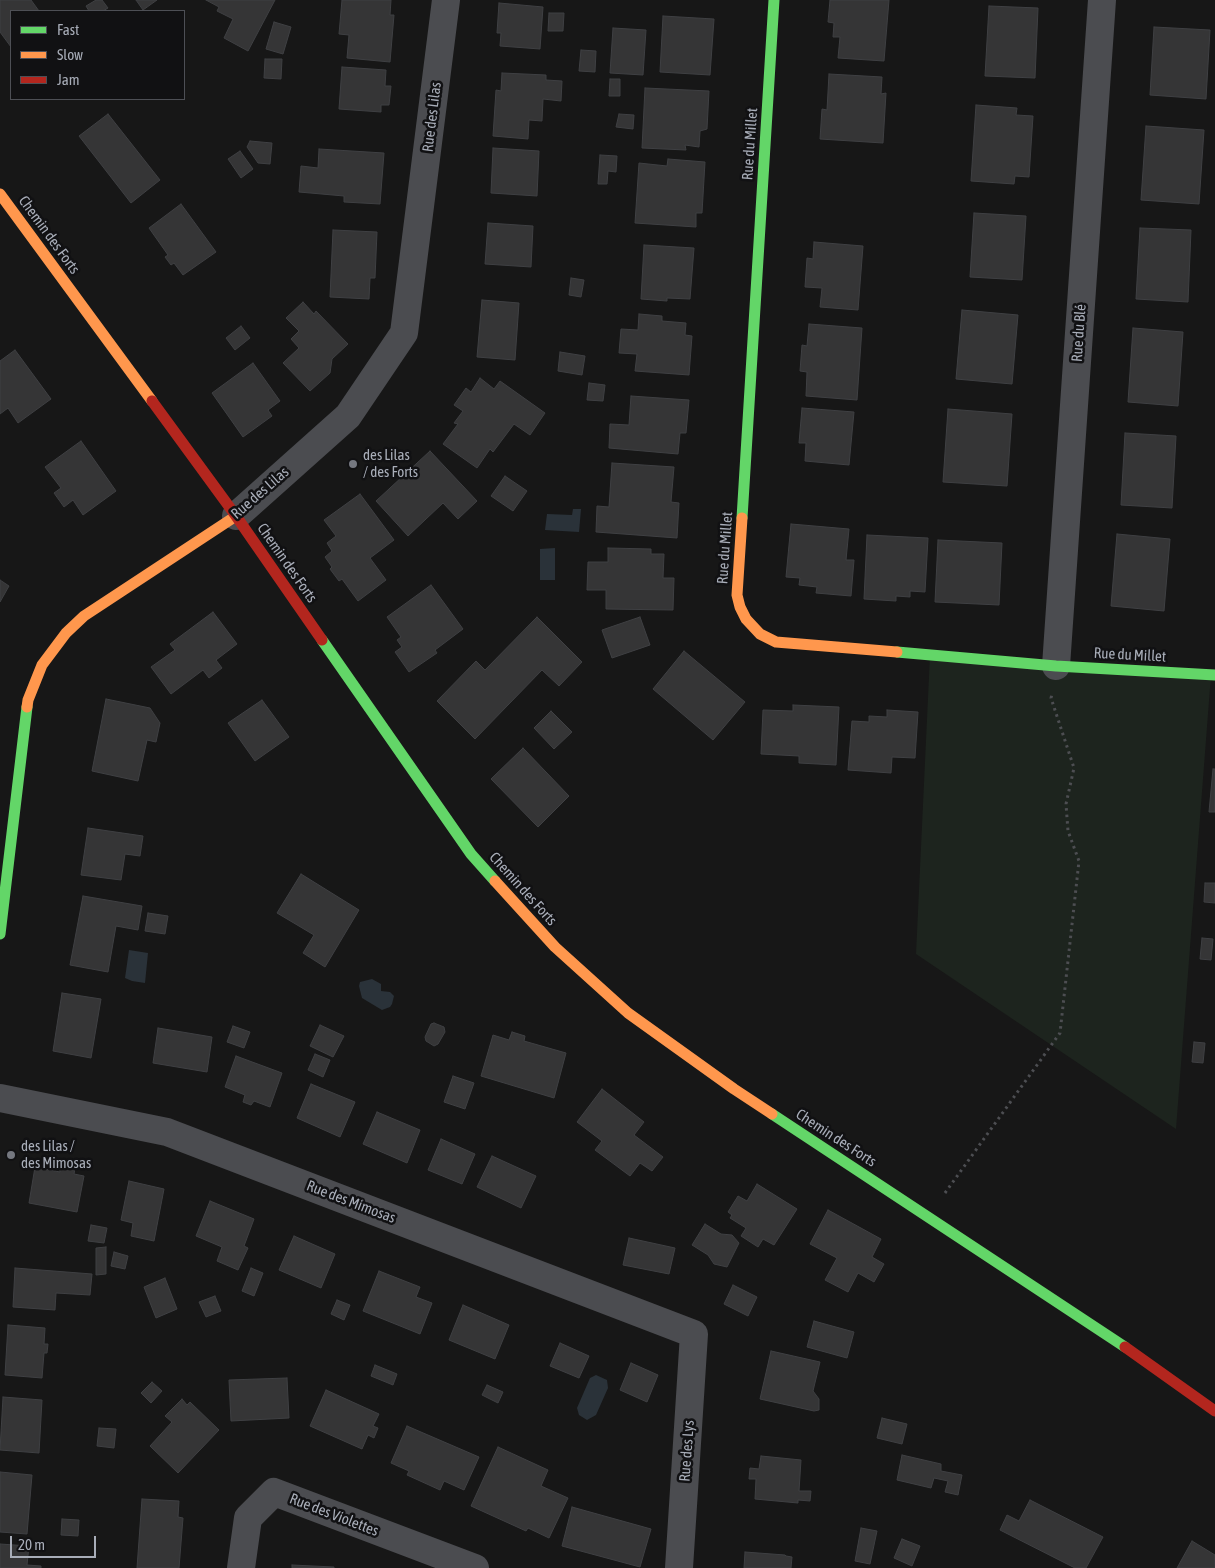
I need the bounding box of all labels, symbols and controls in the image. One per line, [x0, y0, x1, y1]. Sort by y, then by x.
legend [10, 10, 185, 100]
text: Fast [57, 21, 79, 38]
text: Slow [57, 46, 83, 63]
text: Jam [57, 71, 80, 88]
street label: Rue des Lilas [419, 81, 445, 153]
street label: Rue du Millet [738, 107, 762, 181]
street label: Chemin des Forts [15, 192, 83, 278]
street label: Rue du Blé [1068, 304, 1090, 362]
place label: des Lilas / des Forts [363, 446, 418, 481]
marker: des Lilas / des Forts [347, 458, 359, 470]
street label: Rue des Lilas [228, 463, 292, 523]
street label: Rue du Millet [713, 511, 737, 585]
street label: Chemin des Forts [253, 520, 321, 606]
street label: Rue du Millet [1093, 644, 1167, 666]
street label: Chemin des Forts [485, 849, 561, 929]
street label: Chemin des Forts [792, 1105, 880, 1171]
place label: des Lilas / des Mimosas [21, 1137, 91, 1172]
marker: des Lilas / des Mimosas [5, 1149, 17, 1161]
street label: Rue des Mimosas [304, 1177, 398, 1227]
street label: Rue des Lys [676, 1420, 698, 1482]
street label: Rue des Violettes [287, 1490, 381, 1540]
scale bar [12, 1526, 99, 1558]
text: 20 m [18, 1536, 45, 1553]

